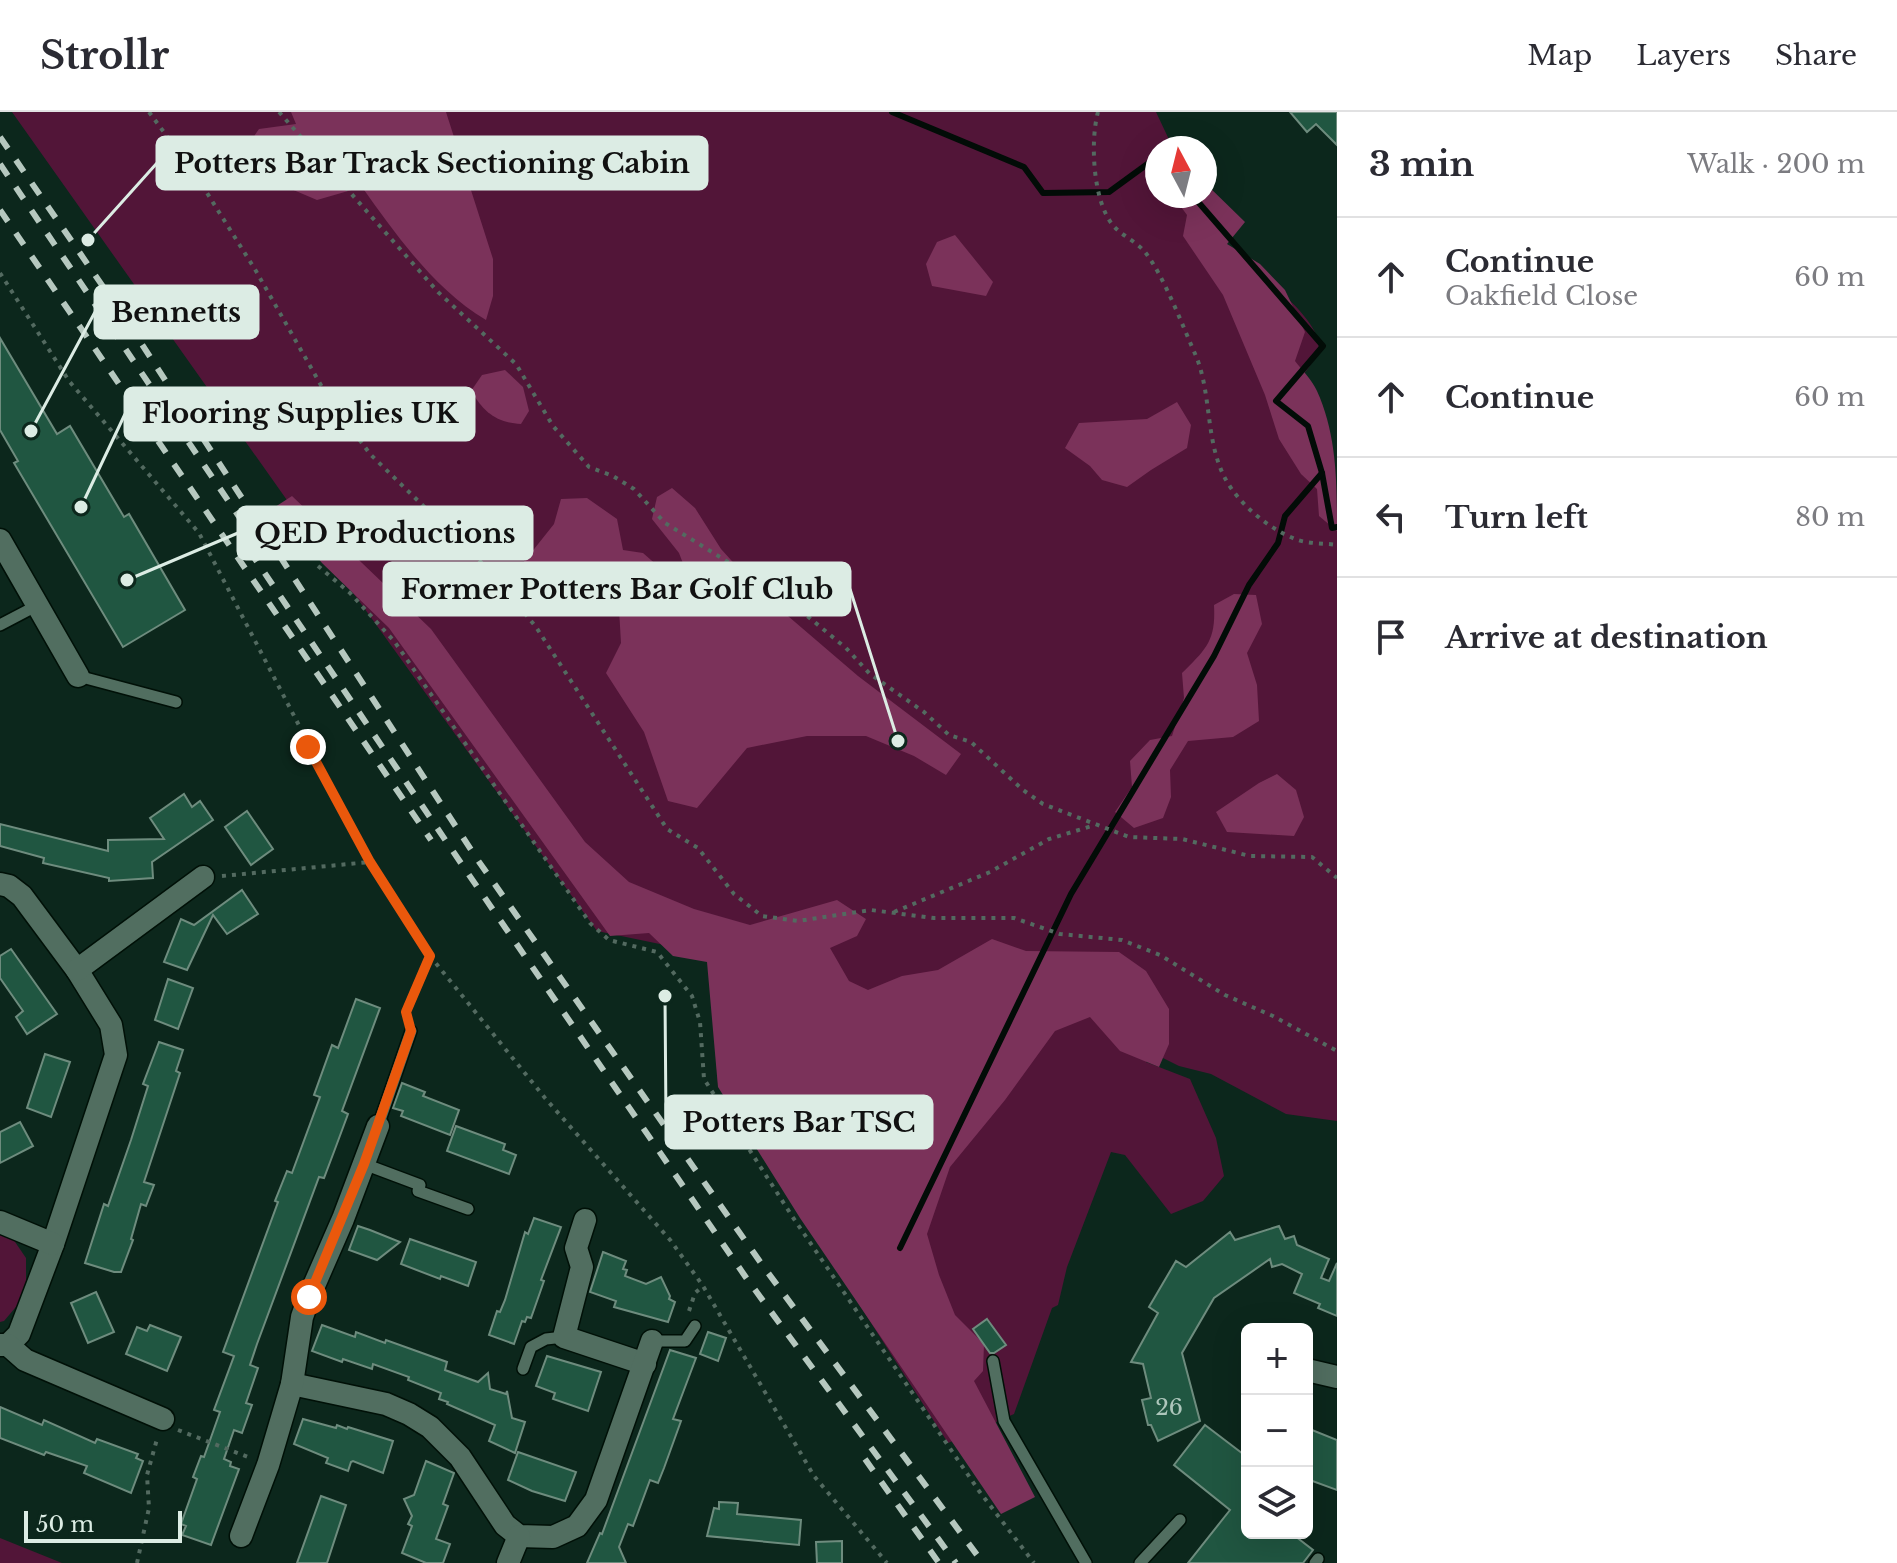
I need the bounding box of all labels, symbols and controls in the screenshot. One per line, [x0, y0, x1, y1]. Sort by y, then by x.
text: Strollr [40, 32, 169, 79]
text: Map [1527, 38, 1592, 73]
text: Layers [1636, 38, 1731, 73]
text: Share [1775, 38, 1857, 73]
north arrow [1145, 136, 1217, 208]
callout: Potters Bar Track Sectioning Cabin [157, 137, 707, 189]
text: 3 min [1369, 143, 1474, 185]
text: Potters Bar Track Sectioning Cabin [174, 146, 690, 181]
text: Walk · 200 m [1687, 148, 1865, 180]
text: Continue [1445, 243, 1594, 280]
icon: ahead [1369, 255, 1413, 299]
text: 60 m [1794, 261, 1865, 293]
text: Oakfield Close [1445, 280, 1638, 312]
callout: Bennetts [95, 286, 258, 338]
text: Bennetts [111, 295, 241, 330]
icon: ahead [1369, 375, 1413, 419]
text: Continue [1445, 379, 1594, 416]
text: 60 m [1794, 381, 1865, 413]
callout: Flooring Supplies UK [125, 388, 474, 440]
text: Flooring Supplies UK [142, 396, 459, 431]
icon: left [1369, 495, 1413, 539]
text: Turn left [1445, 499, 1588, 536]
text: 80 m [1795, 501, 1865, 533]
callout: QED Productions [238, 507, 532, 559]
text: QED Productions [254, 516, 516, 551]
callout: Former Potters Bar Golf Club [384, 563, 850, 615]
text: Former Potters Bar Golf Club [401, 572, 833, 607]
icon: arrive [1369, 615, 1413, 659]
text: Arrive at destination [1445, 619, 1768, 656]
route end [290, 729, 326, 765]
callout: Potters Bar TSC [666, 1096, 932, 1148]
text: Potters Bar TSC [682, 1105, 916, 1140]
route start [291, 1279, 327, 1315]
map controls [1241, 1323, 1313, 1539]
button: + [1241, 1323, 1313, 1395]
house number: 26 [1155, 1394, 1183, 1421]
button: − [1241, 1395, 1313, 1467]
button: layers [1241, 1467, 1313, 1539]
scale bar [24, 1507, 182, 1543]
text: 50 m [36, 1511, 94, 1538]

